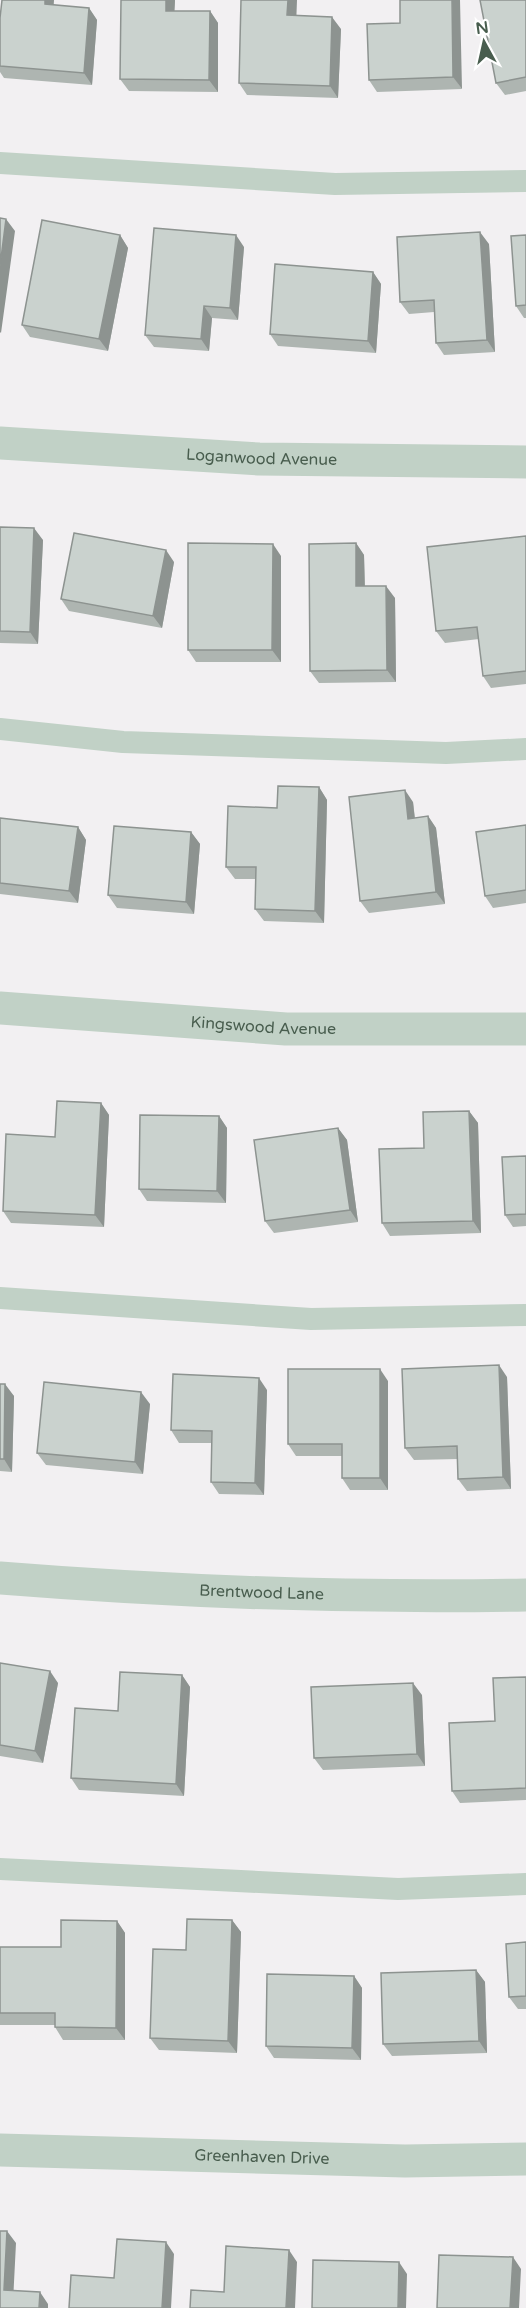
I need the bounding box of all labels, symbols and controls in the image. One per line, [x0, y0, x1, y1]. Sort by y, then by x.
north arrow [454, 12, 514, 72]
text: N [474, 17, 490, 39]
street label: Loganwood Avenue [185, 445, 337, 470]
street label: Kingswood Avenue [190, 1012, 336, 1039]
street label: Brentwood Lane [199, 1580, 324, 1605]
street label: Greenhaven Drive [194, 2145, 330, 2169]

